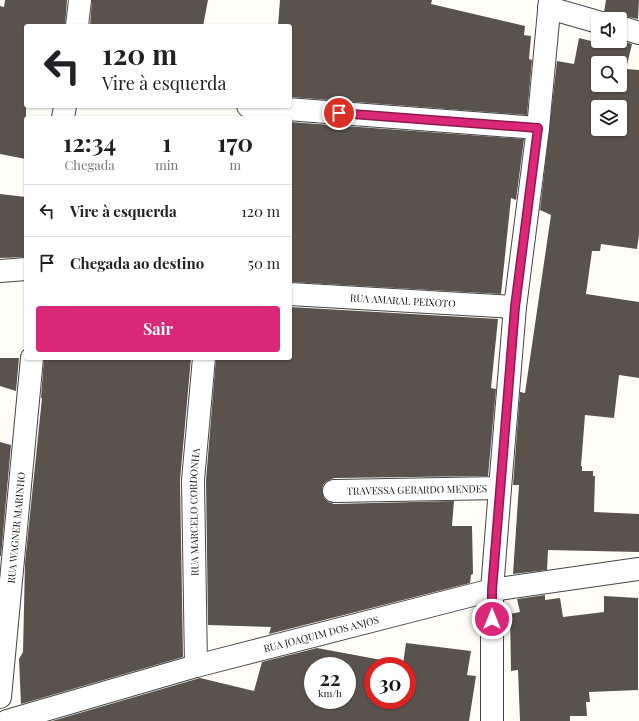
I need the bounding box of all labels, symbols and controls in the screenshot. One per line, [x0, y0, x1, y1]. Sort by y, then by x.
map controls [591, 12, 627, 136]
button: sound [591, 12, 627, 48]
text: 120 m [102, 35, 177, 72]
icon: left [36, 40, 88, 92]
button: search [591, 56, 627, 92]
text: Vire à esquerda [102, 71, 227, 95]
pin [322, 96, 356, 130]
button: layers [591, 100, 627, 136]
icon: arrive [328, 102, 350, 124]
text: 12:34 [63, 126, 116, 158]
text: 1 [162, 126, 171, 158]
text: 170 [217, 126, 253, 158]
text: Chegada [64, 156, 115, 173]
text: min [155, 156, 178, 173]
text: m [229, 156, 241, 173]
icon: left [36, 200, 58, 222]
text: Vire à esquerda [70, 201, 177, 221]
text: 120 m [241, 201, 280, 221]
icon: arrive [36, 252, 58, 274]
text: Chegada ao destino [70, 253, 204, 273]
text: 50 m [248, 253, 280, 273]
street label: RUA AMARAL PEIXOTO [350, 290, 456, 311]
button: Sair [36, 306, 280, 352]
street label: RUA MARCELO CORDONHA [186, 447, 203, 576]
street label: RUA WAGNER MARINHO [4, 471, 28, 584]
street label: TRAVESSA GERARDO MENDES [347, 481, 487, 498]
position arrow [471, 598, 513, 640]
street label: RUA JOAQUIM DOS ANJOS [262, 612, 380, 655]
speed limit sign: 30 [364, 657, 416, 709]
text: 22 [320, 664, 340, 691]
text: km/h [318, 686, 342, 700]

